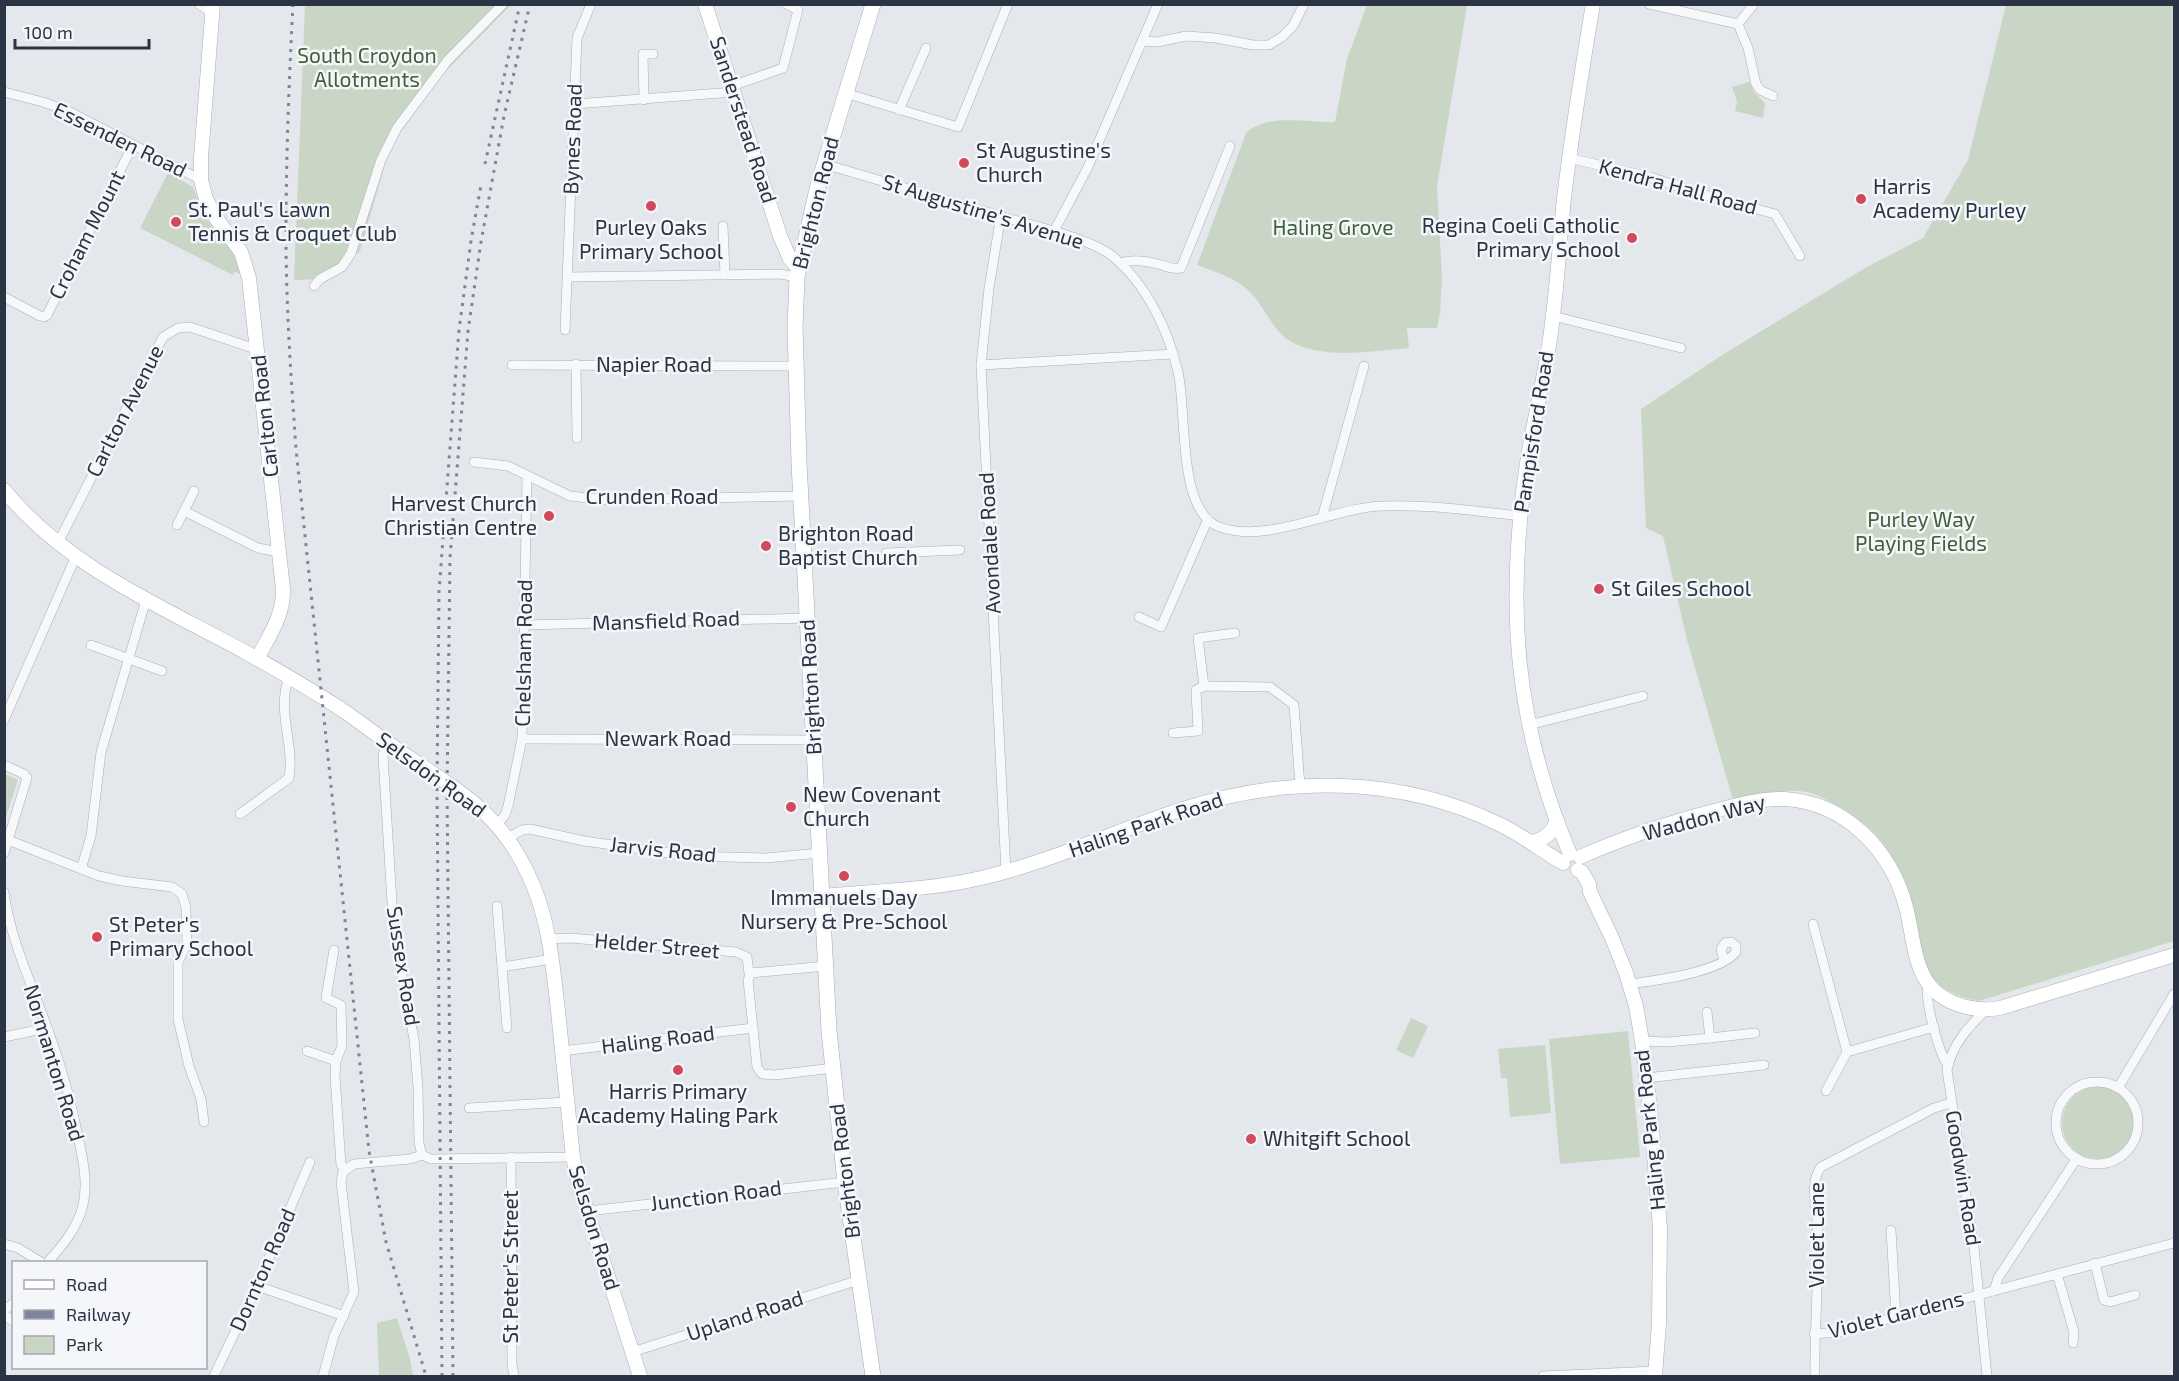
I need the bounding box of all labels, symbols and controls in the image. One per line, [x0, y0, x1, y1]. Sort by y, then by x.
scale bar [15, 12, 148, 50]
text: 100 m [24, 21, 73, 43]
street label: Sanderstead Road [706, 33, 783, 206]
park label: South Croydon Allotments [297, 42, 437, 91]
street label: Bynes Road [557, 83, 586, 195]
street label: Essenden Road [50, 96, 191, 182]
street label: Brighton Road [786, 134, 843, 272]
place label: St Augustine's Church [976, 137, 1111, 186]
street label: Kendra Hall Road [1597, 152, 1760, 219]
marker: St Augustine's Church [957, 156, 971, 170]
street label: Croham Mount [42, 166, 129, 303]
street label: St Augustine's Avenue [880, 168, 1087, 253]
place label: Harris Academy Purley [1873, 173, 2026, 222]
marker: Harris Academy Purley [1854, 192, 1868, 206]
place label: St. Paul's Lawn Tennis & Croquet Club [188, 196, 397, 245]
marker: Purley Oaks Primary School [644, 199, 658, 213]
place label: Regina Coeli Catholic Primary School [1422, 212, 1621, 261]
place label: Purley Oaks Primary School [579, 214, 724, 263]
park label: Haling Grove [1272, 214, 1394, 239]
marker: St. Paul's Lawn Tennis & Croquet Club [169, 215, 183, 229]
marker: Regina Coeli Catholic Primary School [1625, 231, 1639, 245]
street label: Carlton Avenue [80, 340, 168, 480]
street label: Pampisford Road [1507, 349, 1558, 514]
street label: Napier Road [596, 351, 712, 376]
street label: Carlton Road [245, 354, 282, 479]
street label: Avondale Road [972, 472, 1005, 615]
street label: Crunden Road [585, 483, 719, 508]
place label: Harvest Church Christian Centre [384, 490, 537, 539]
park label: Purley Way Playing Fields [1855, 506, 1987, 555]
marker: Harvest Church Christian Centre [542, 509, 556, 523]
place label: Brighton Road Baptist Church [778, 520, 918, 569]
marker: Brighton Road Baptist Church [759, 539, 773, 553]
place label: St Giles School [1611, 575, 1752, 600]
street label: Chelsham Road [509, 579, 536, 727]
marker: St Giles School [1592, 582, 1606, 596]
street label: Mansfield Road [591, 604, 740, 635]
street label: Brighton Road [793, 619, 826, 756]
street label: Newark Road [605, 725, 731, 750]
street label: Selsdon Road [372, 726, 491, 822]
place label: New Covenant Church [803, 781, 941, 830]
street label: Haling Park Road [1065, 785, 1226, 862]
street label: Waddon Way [1639, 788, 1768, 845]
marker: New Covenant Church [784, 800, 798, 814]
street label: Jarvis Road [609, 830, 718, 867]
marker: Immanuels Day Nursery & Pre-School [837, 869, 851, 883]
place label: Immanuels Day Nursery & Pre-School [740, 884, 948, 933]
street label: Sussex Road [383, 904, 426, 1027]
place label: St Peter's Primary School [109, 911, 254, 960]
street label: Helder Street [593, 927, 721, 962]
marker: St Peter's Primary School [90, 930, 104, 944]
street label: Normanton Road [20, 981, 91, 1144]
street label: Haling Road [600, 1019, 716, 1058]
street label: Haling Park Road [1628, 1049, 1669, 1212]
marker: Harris Primary Academy Haling Park [671, 1063, 685, 1077]
place label: Harris Primary Academy Haling Park [578, 1078, 779, 1127]
street label: Brighton Road [823, 1102, 864, 1240]
street label: Goodwin Road [1941, 1108, 1988, 1247]
place label: Whitgift School [1263, 1125, 1411, 1150]
marker: Whitgift School [1244, 1132, 1258, 1146]
street label: Selsdon Road [565, 1162, 626, 1293]
street label: Junction Road [649, 1174, 783, 1215]
street label: Violet Lane [1803, 1182, 1828, 1288]
street label: St Peter's Street [497, 1190, 522, 1344]
street label: Dornton Road [223, 1204, 300, 1335]
legend [12, 1261, 207, 1369]
text: Road [66, 1273, 107, 1295]
street label: Upland Road [683, 1284, 806, 1345]
street label: Violet Gardens [1825, 1285, 1966, 1343]
text: Railway [66, 1303, 131, 1325]
text: Park [66, 1333, 103, 1355]

